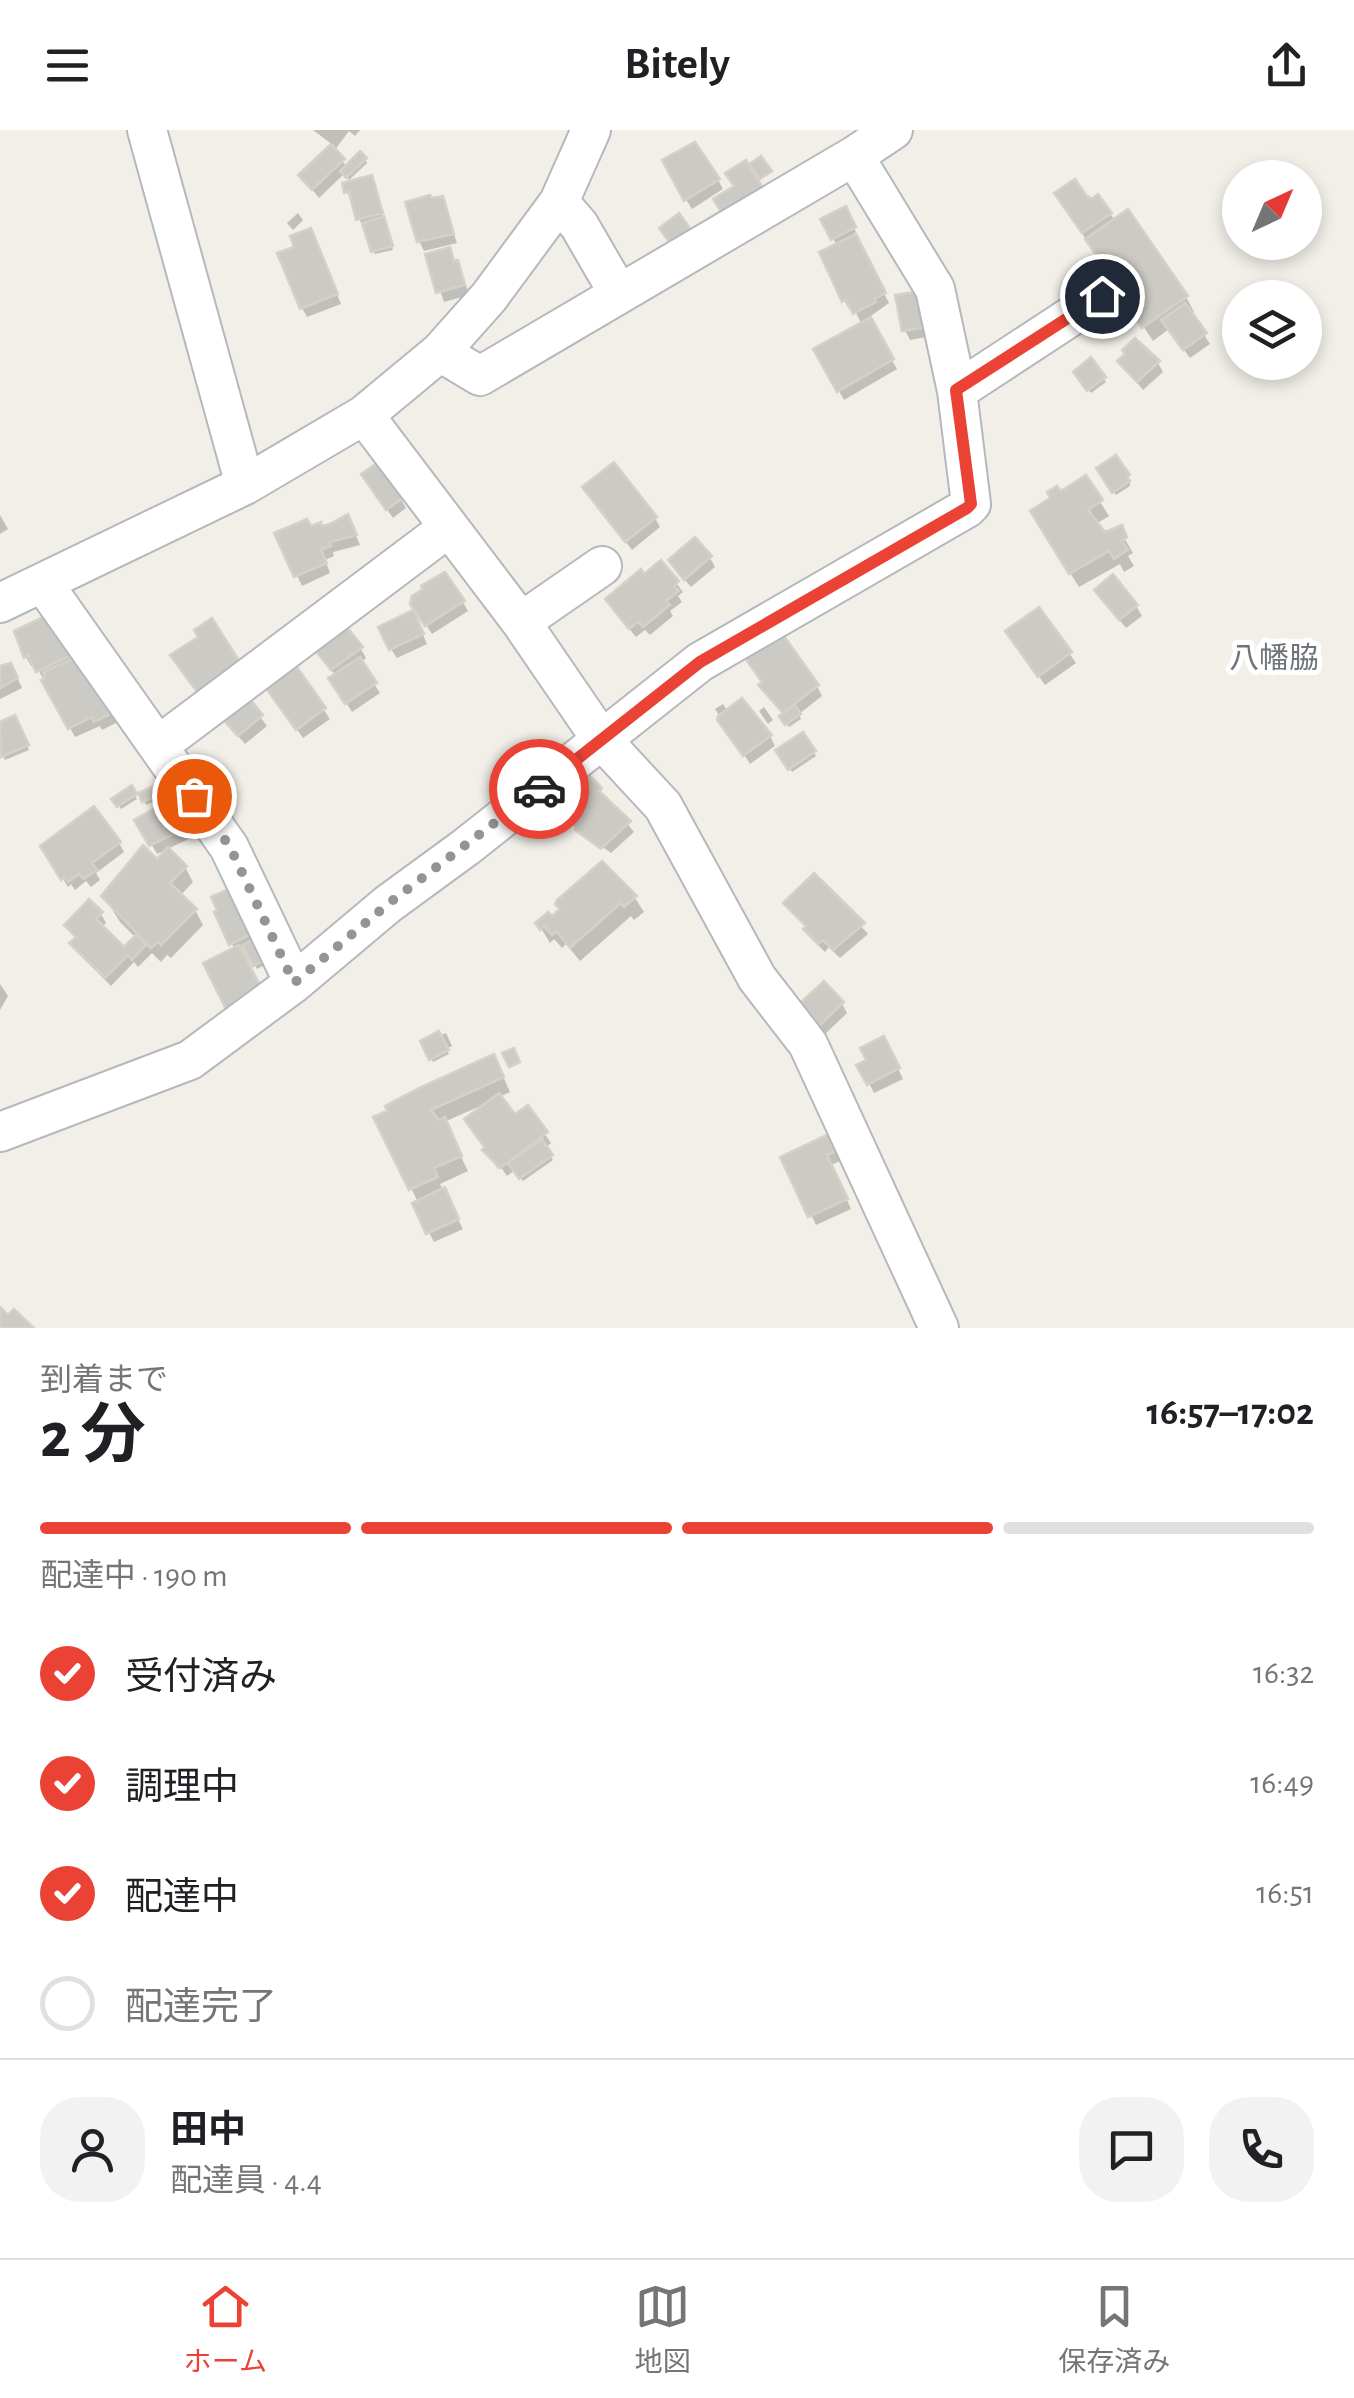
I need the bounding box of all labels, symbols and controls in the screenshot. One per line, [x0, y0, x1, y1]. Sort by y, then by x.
icon: menu [40, 38, 95, 93]
icon: share [1259, 38, 1314, 93]
text: Bitely [624, 42, 730, 87]
north arrow [1222, 160, 1322, 260]
map controls [1222, 160, 1322, 380]
pin [1060, 254, 1145, 339]
icon: home [1075, 269, 1130, 324]
button: layers [1222, 280, 1322, 380]
district label: 八幡脇 [1229, 642, 1319, 674]
courier [489, 739, 589, 839]
pin [152, 754, 237, 839]
icon: car [512, 762, 567, 817]
icon: bag [167, 769, 222, 824]
text: 到着まで [40, 1364, 168, 1396]
text: 16:57–17:02 [1146, 1394, 1314, 1432]
text: 2 分 [40, 1404, 145, 1469]
text: 配達中 · 190 m [40, 1560, 228, 1592]
icon: check [40, 1646, 95, 1701]
text: 16:32 [1253, 1657, 1314, 1689]
text: 受付済み [125, 1659, 277, 1697]
icon: check [40, 1756, 95, 1811]
text: 16:49 [1250, 1767, 1314, 1799]
text: 調理中 [125, 1769, 239, 1807]
icon: check [40, 1866, 95, 1921]
text: 16:51 [1256, 1877, 1314, 1909]
text: 配達中 [125, 1879, 239, 1917]
text: 配達完了 [125, 1989, 277, 2027]
button: person [40, 2097, 145, 2202]
button: chat [1079, 2097, 1184, 2202]
button: phone [1209, 2097, 1314, 2202]
text: 田中 [170, 2112, 246, 2150]
text: 配達員 · 4.4 [170, 2165, 322, 2197]
tab: ホーム [184, 2279, 267, 2380]
tab: 地図 [635, 2279, 691, 2380]
tab: 保存済み [1058, 2279, 1170, 2380]

